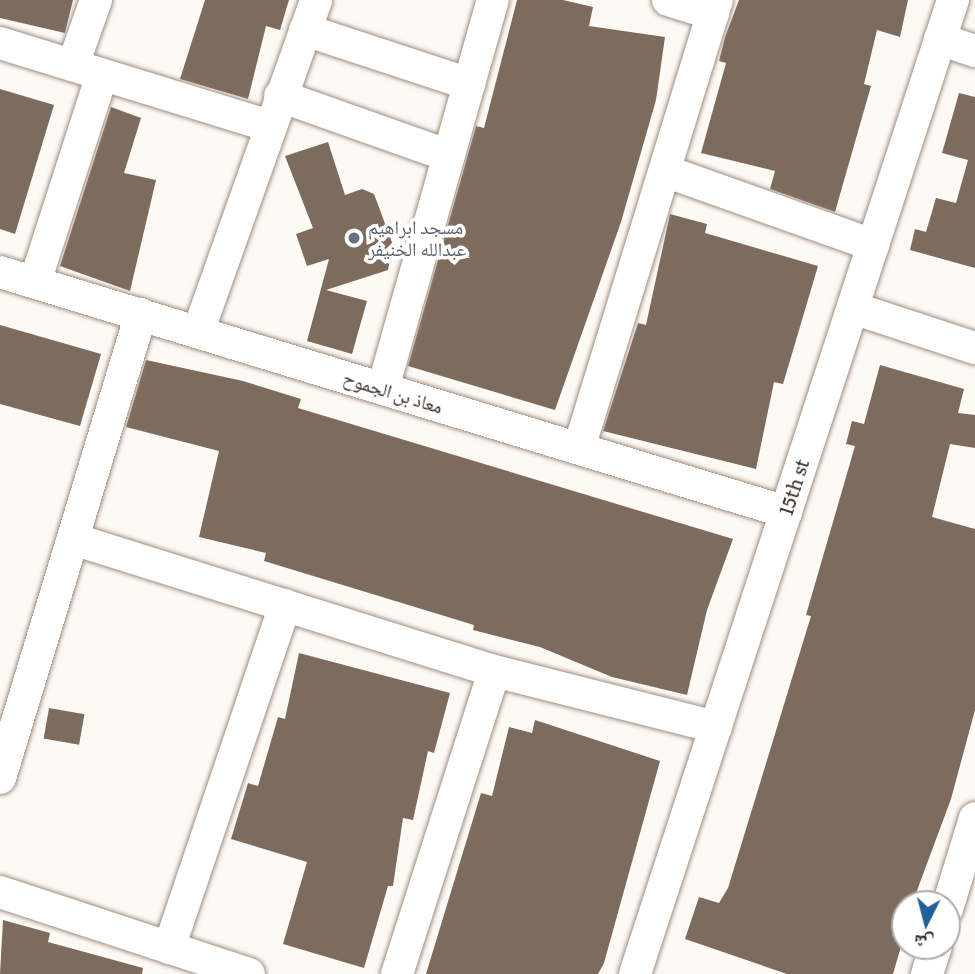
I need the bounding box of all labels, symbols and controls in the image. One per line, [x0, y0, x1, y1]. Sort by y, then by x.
place label: مسجد ابراهيم عبدالله الخنيفر [368, 216, 466, 260]
marker: مسجد ابراهيم عبدالله الخنيفر [346, 230, 362, 246]
street label: معاذ بن الجموح [340, 366, 446, 418]
street label: 15th st [774, 456, 814, 518]
north arrow [891, 890, 961, 960]
text: ش [913, 929, 936, 959]

